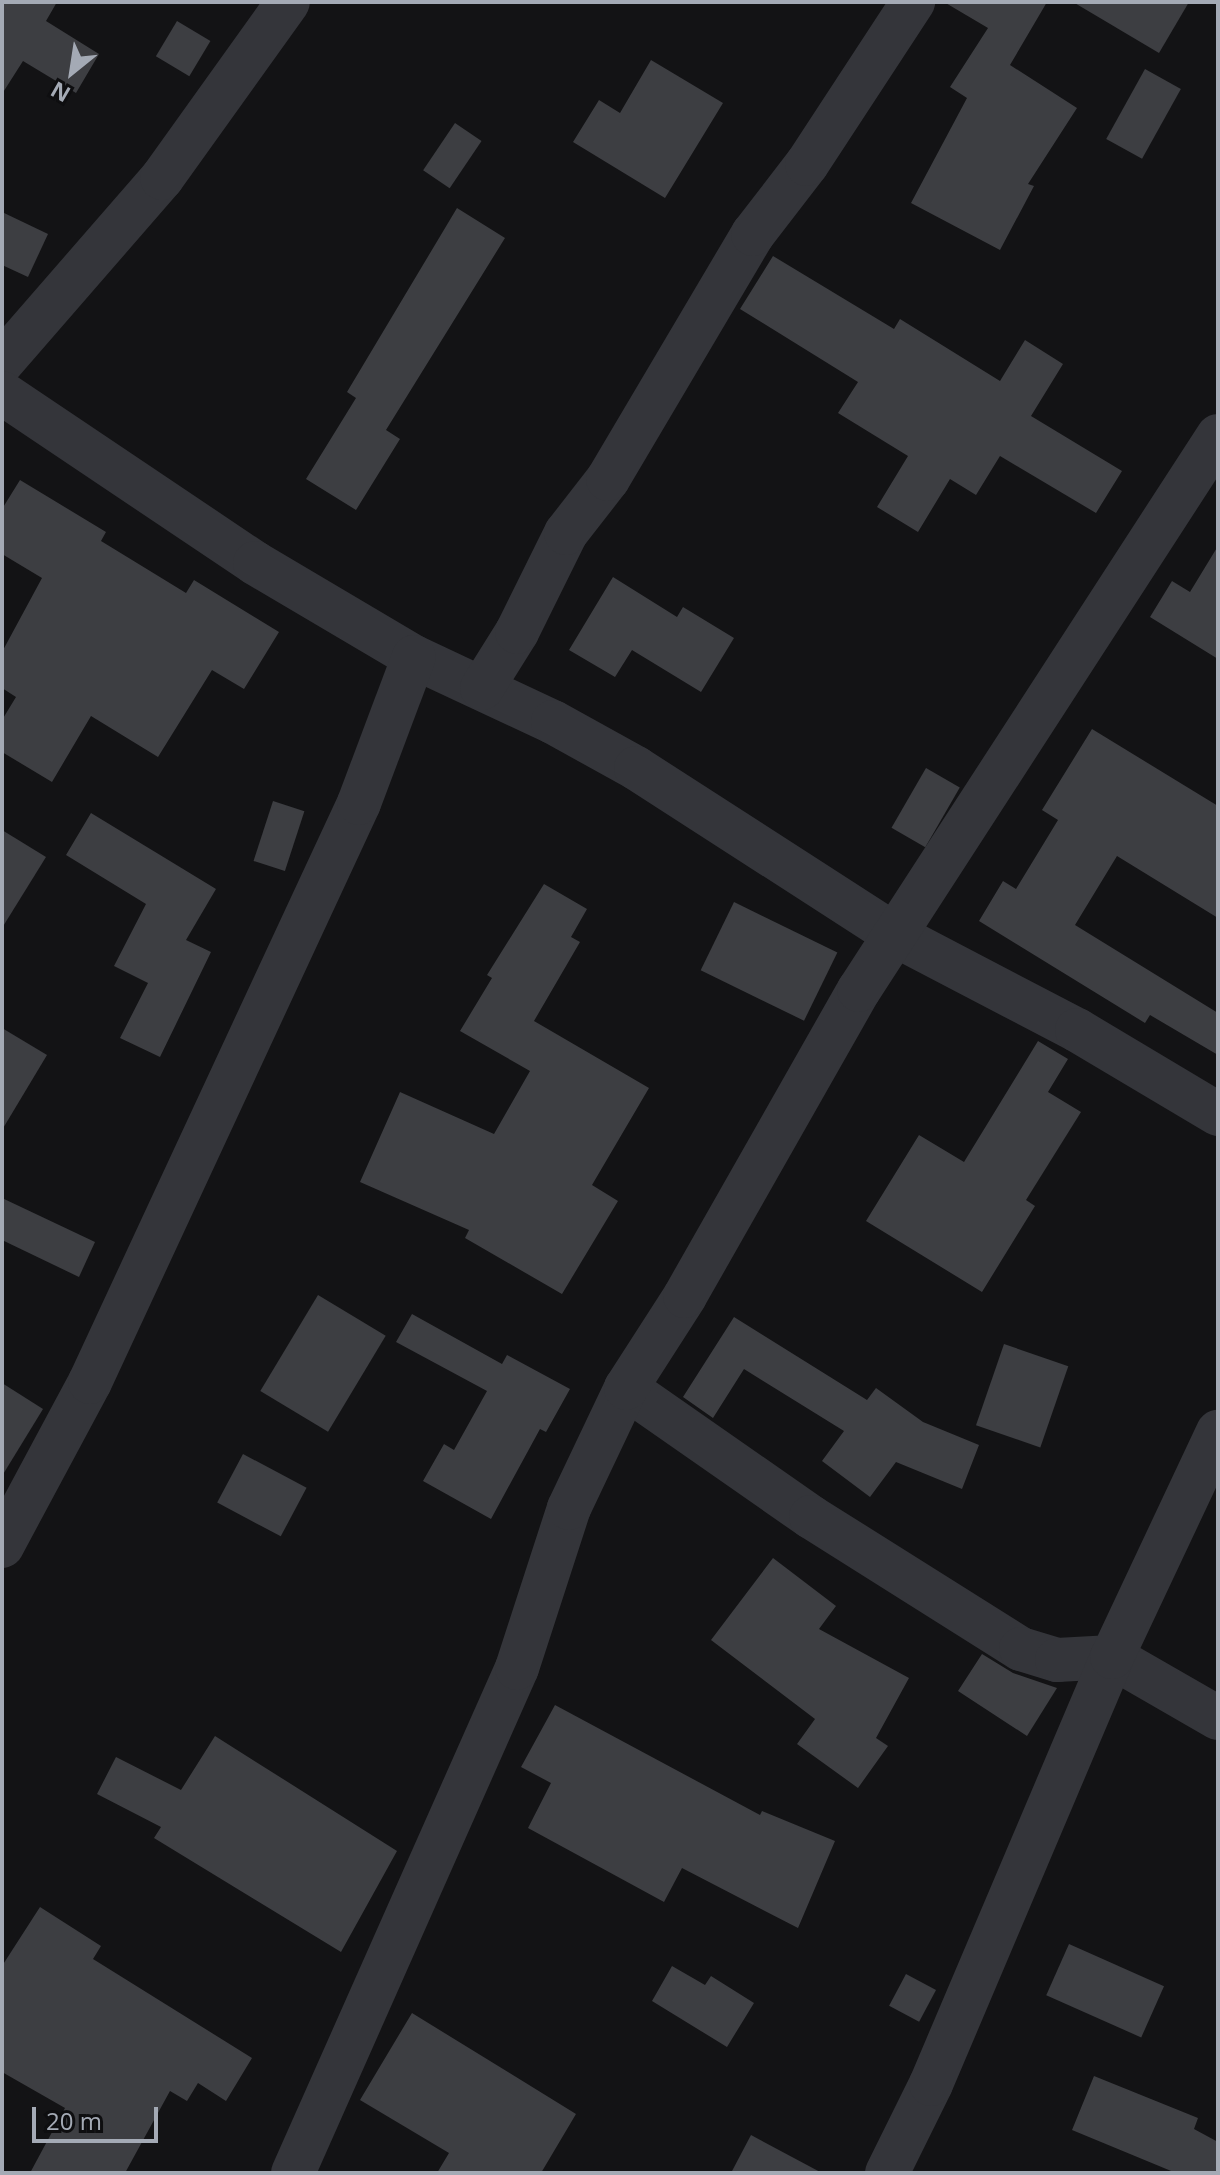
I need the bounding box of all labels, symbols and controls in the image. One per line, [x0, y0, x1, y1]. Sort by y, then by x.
north arrow [32, 32, 112, 112]
text: N [45, 75, 75, 110]
scale bar [36, 2091, 162, 2141]
text: 20 m [46, 2104, 102, 2137]

